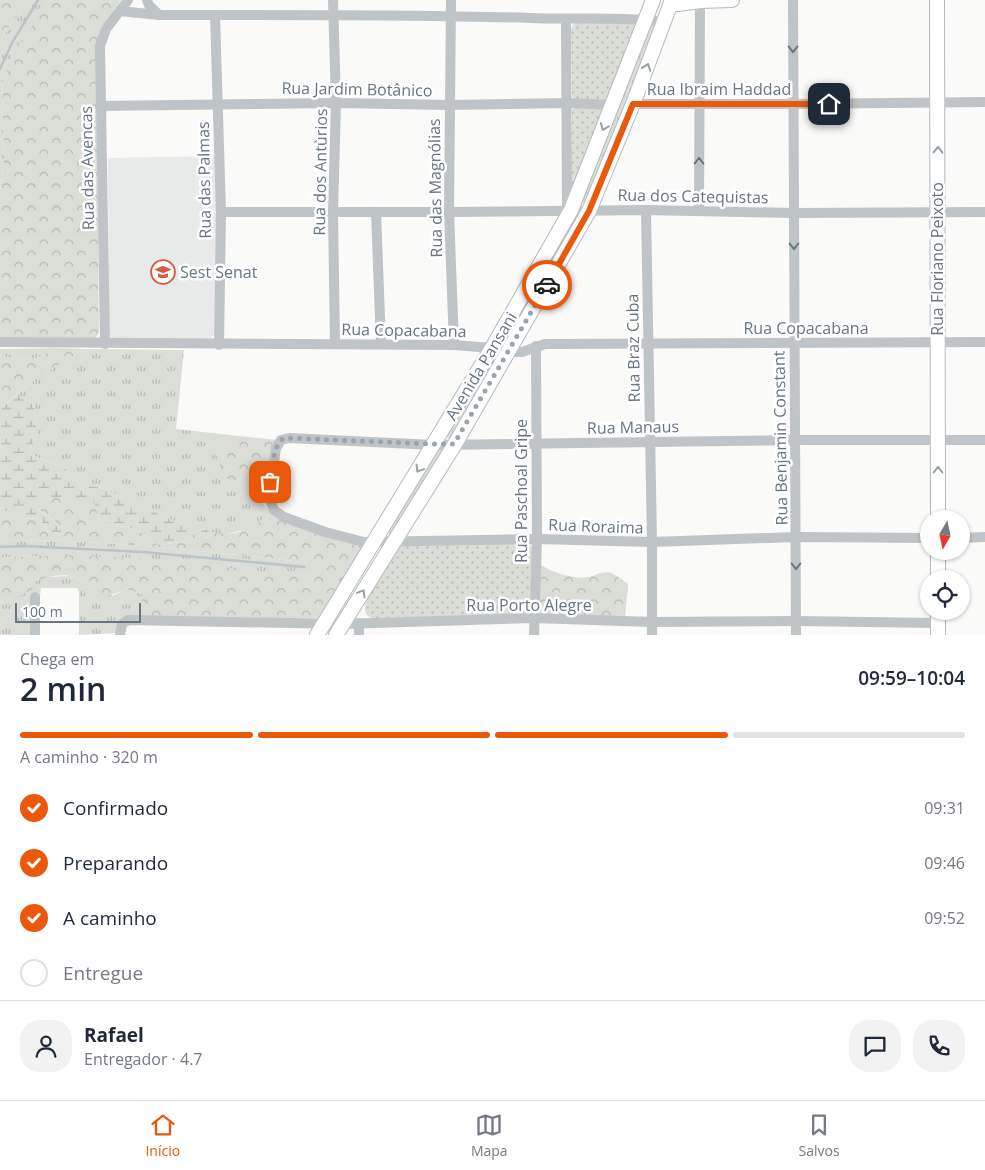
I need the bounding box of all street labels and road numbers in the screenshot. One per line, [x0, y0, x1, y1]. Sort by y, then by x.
street label: Rua Jardim Botânico [281, 77, 433, 101]
street label: Rua Ibraim Haddad [647, 78, 791, 100]
street label: Rua das Avencas [75, 106, 99, 230]
street label: Rua dos Antùrios [308, 108, 332, 236]
street label: Rua das Magnólias [423, 118, 447, 258]
street label: Rua das Palmas [192, 121, 216, 239]
street label: Rua Floriano Peixoto [926, 182, 948, 336]
street label: Rua dos Catequistas [617, 184, 769, 208]
street label: Rua Braz Cuba [621, 293, 645, 403]
street label: Avenida Pansani [440, 308, 522, 424]
street label: Rua Copacabana [743, 317, 869, 339]
street label: Rua Copacabana [341, 318, 467, 342]
street label: Rua Benjamin Constant [767, 350, 793, 526]
street label: Rua Manaus [587, 415, 679, 439]
street label: Rua Paschoal Gripe [510, 419, 532, 563]
street label: Rua Roraima [548, 513, 644, 539]
street label: Rua Porto Alegre [466, 594, 592, 616]

